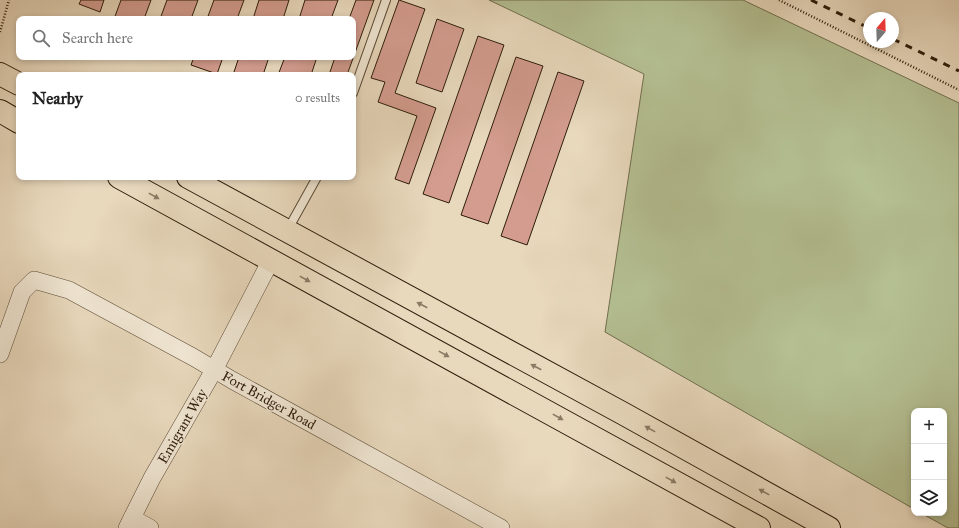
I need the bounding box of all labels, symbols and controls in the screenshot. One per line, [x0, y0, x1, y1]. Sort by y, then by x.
north arrow [863, 12, 899, 48]
search box [16, 16, 356, 60]
icon: search [30, 27, 52, 49]
text: Search here [62, 29, 133, 47]
text: Nearby [32, 88, 83, 109]
text: 0 results [295, 90, 340, 106]
one-way arrow [148, 192, 159, 199]
one-way arrow [299, 275, 311, 282]
one-way arrow [416, 301, 428, 308]
one-way arrow [438, 351, 450, 358]
one-way arrow [530, 363, 542, 370]
street label: Fort Bridger Road [219, 368, 319, 433]
street label: Emigrant Way [154, 385, 211, 467]
map controls [911, 408, 947, 516]
button: + [911, 408, 947, 444]
one-way arrow [552, 414, 563, 420]
one-way arrow [644, 425, 656, 432]
button: − [911, 444, 947, 480]
one-way arrow [666, 476, 677, 483]
button: layers [911, 480, 947, 516]
one-way arrow [758, 489, 770, 495]

